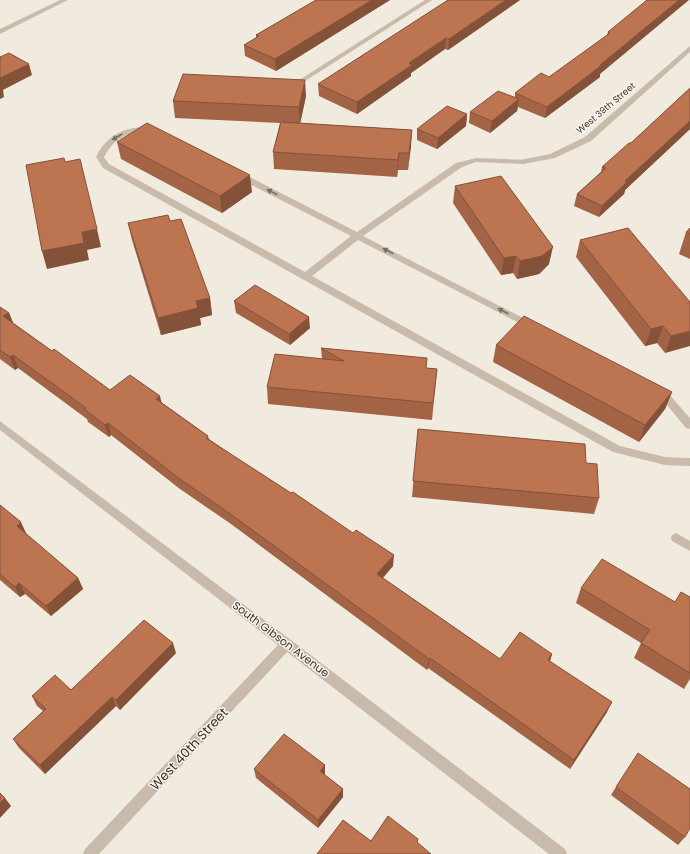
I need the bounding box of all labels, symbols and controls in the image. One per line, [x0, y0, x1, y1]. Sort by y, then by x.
street label: West 39th Street [574, 80, 638, 136]
one-way arrow [111, 134, 123, 141]
one-way arrow [266, 188, 278, 195]
one-way arrow [382, 248, 393, 255]
one-way arrow [497, 308, 509, 314]
street label: South Gibson Avenue [229, 597, 333, 681]
street label: West 40th Street [146, 703, 233, 794]

